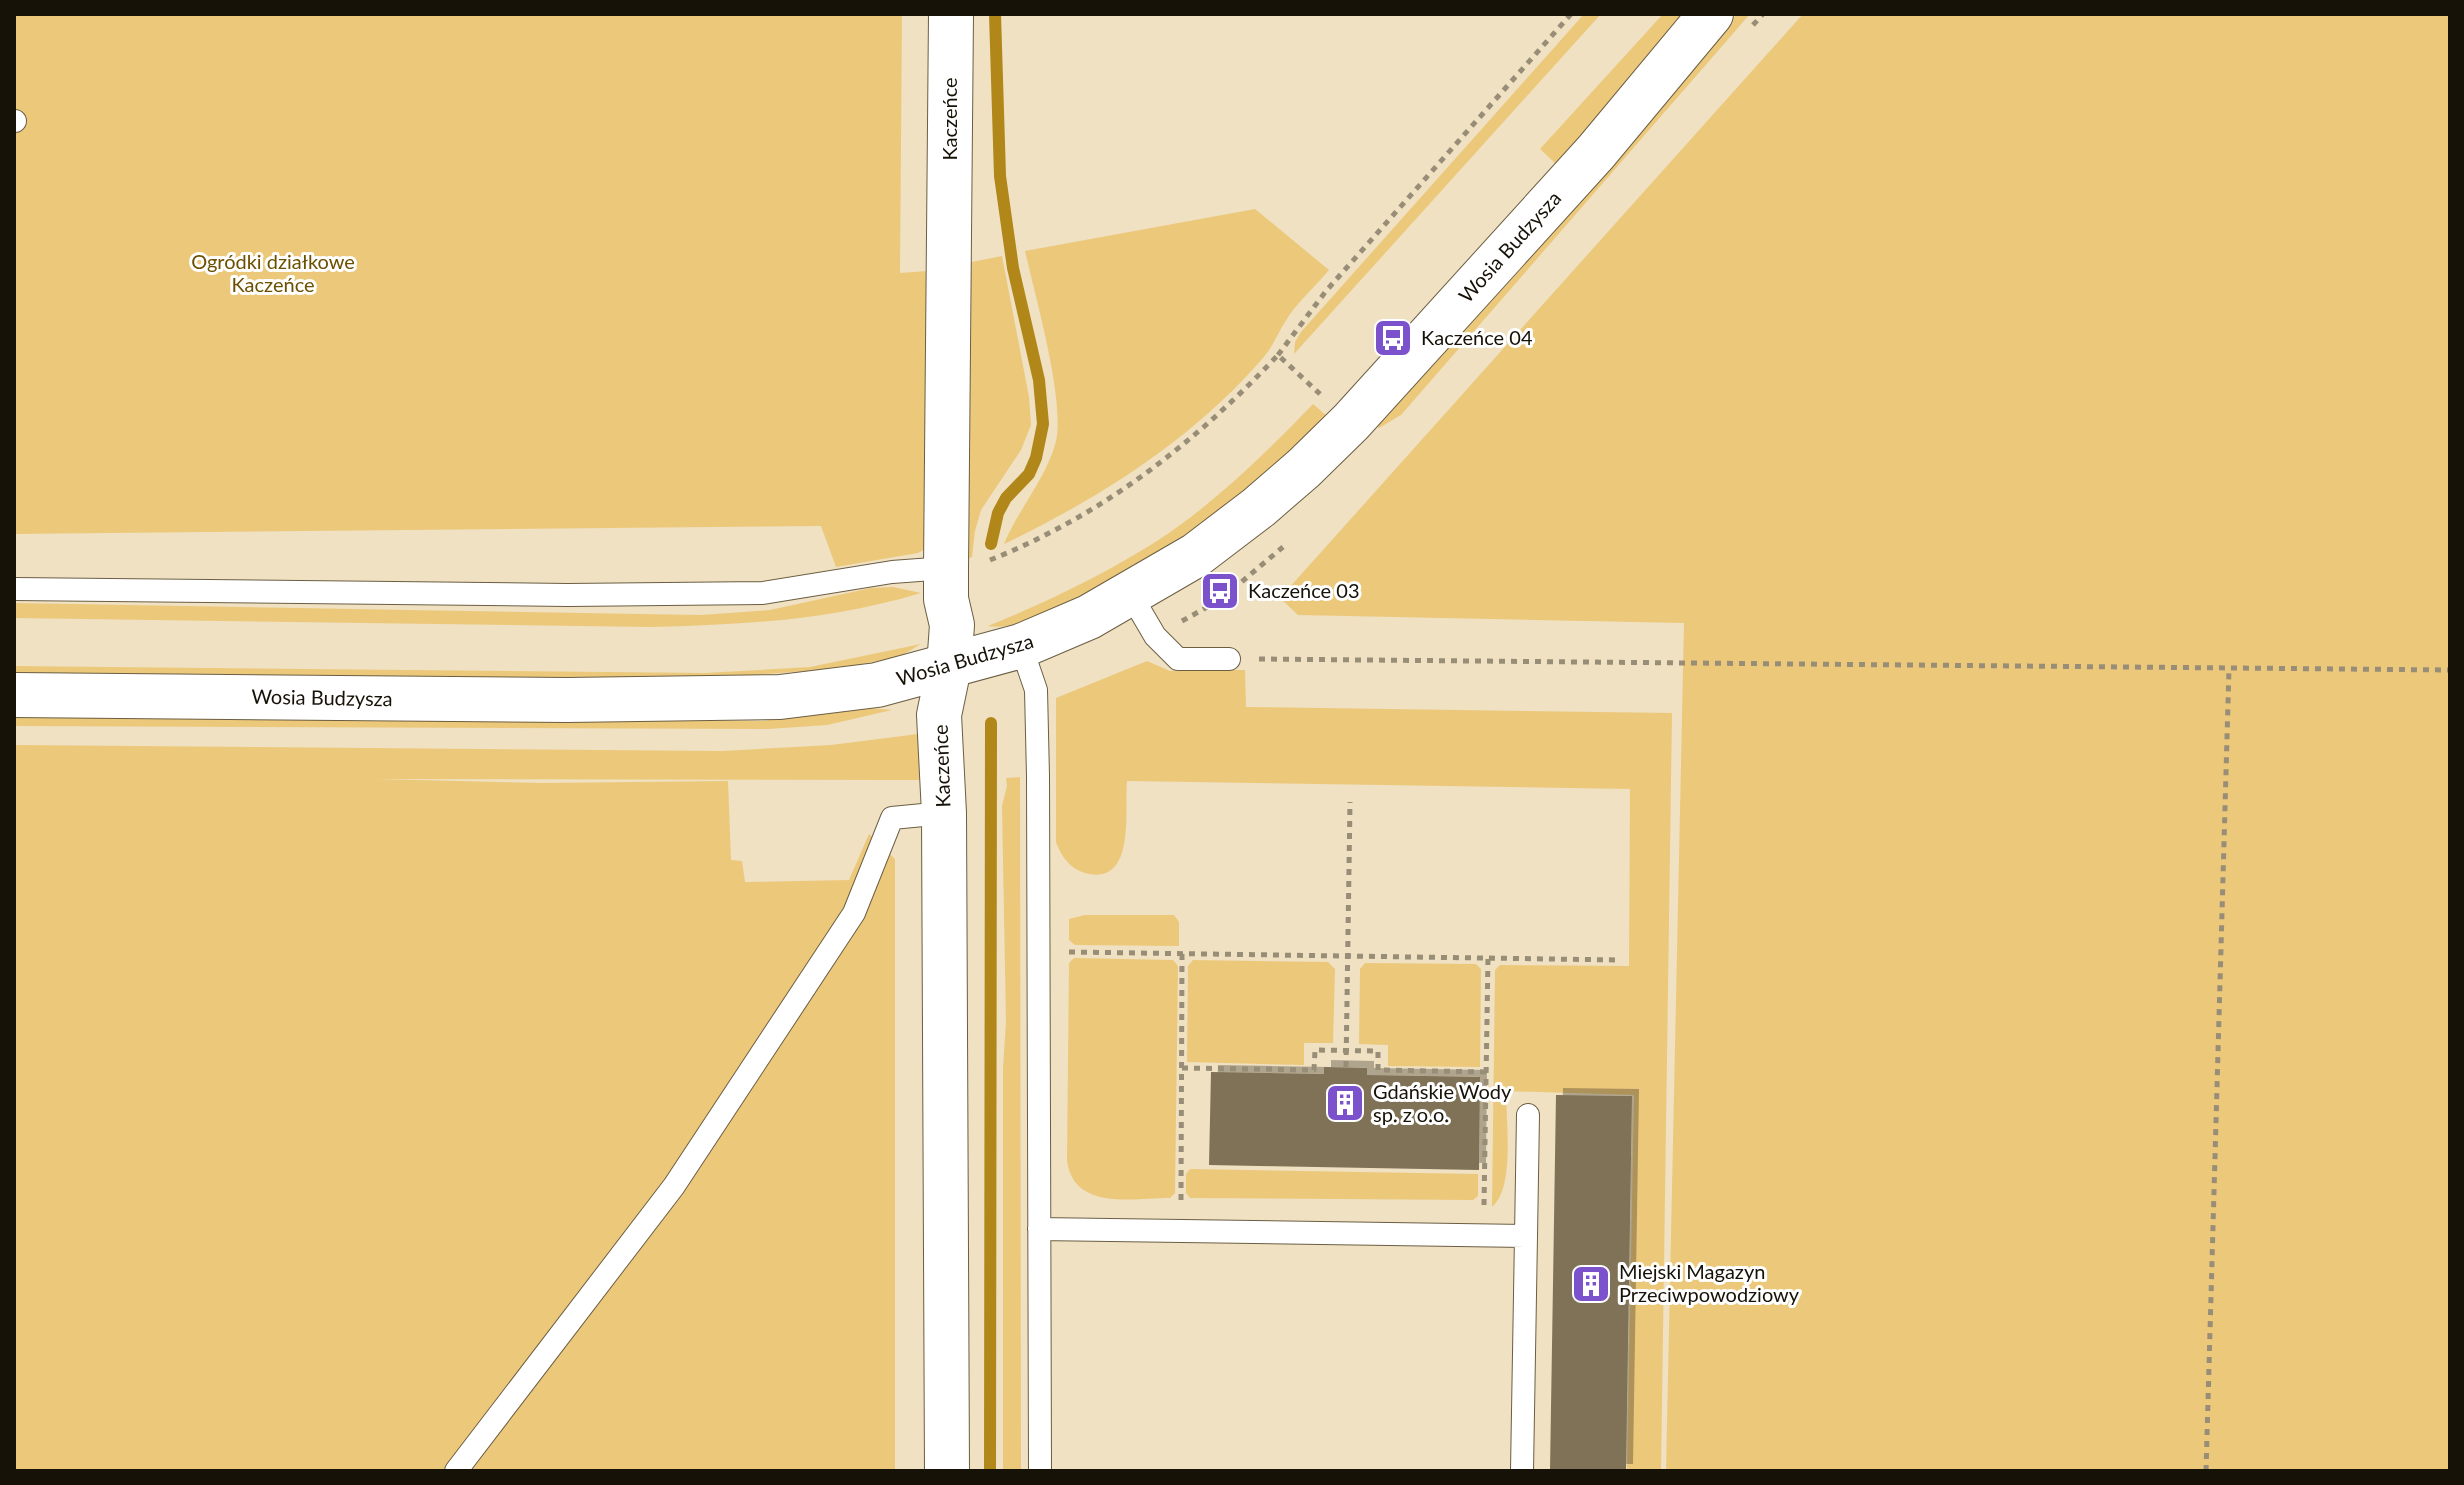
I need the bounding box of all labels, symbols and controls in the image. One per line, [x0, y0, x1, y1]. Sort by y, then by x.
street label: Kaczeńce [937, 77, 961, 161]
street label: Wosia Budzysza [1453, 186, 1565, 307]
park label: Ogródki działkowe Kaczeńce [191, 249, 355, 296]
bus stop icon: Kaczeńce 04 [1372, 317, 1414, 359]
place label: Kaczeńce 04 [1421, 325, 1533, 349]
bus stop icon: Kaczeńce 03 [1199, 570, 1241, 612]
place label: Kaczeńce 03 [1248, 578, 1360, 602]
street label: Wosia Budzysza [893, 628, 1036, 690]
street label: Wosia Budzysza [251, 684, 393, 710]
street label: Kaczeńce [928, 724, 954, 808]
place label: Gdańskie Wody sp. z o.o. [1373, 1079, 1512, 1126]
building icon: Gdańskie Wody sp. z o.o. [1324, 1082, 1366, 1124]
place label: Miejski Magazyn Przeciwpowodziowy [1619, 1259, 1800, 1306]
building icon: Miejski Magazyn Przeciwpowodziowy [1570, 1263, 1612, 1305]

